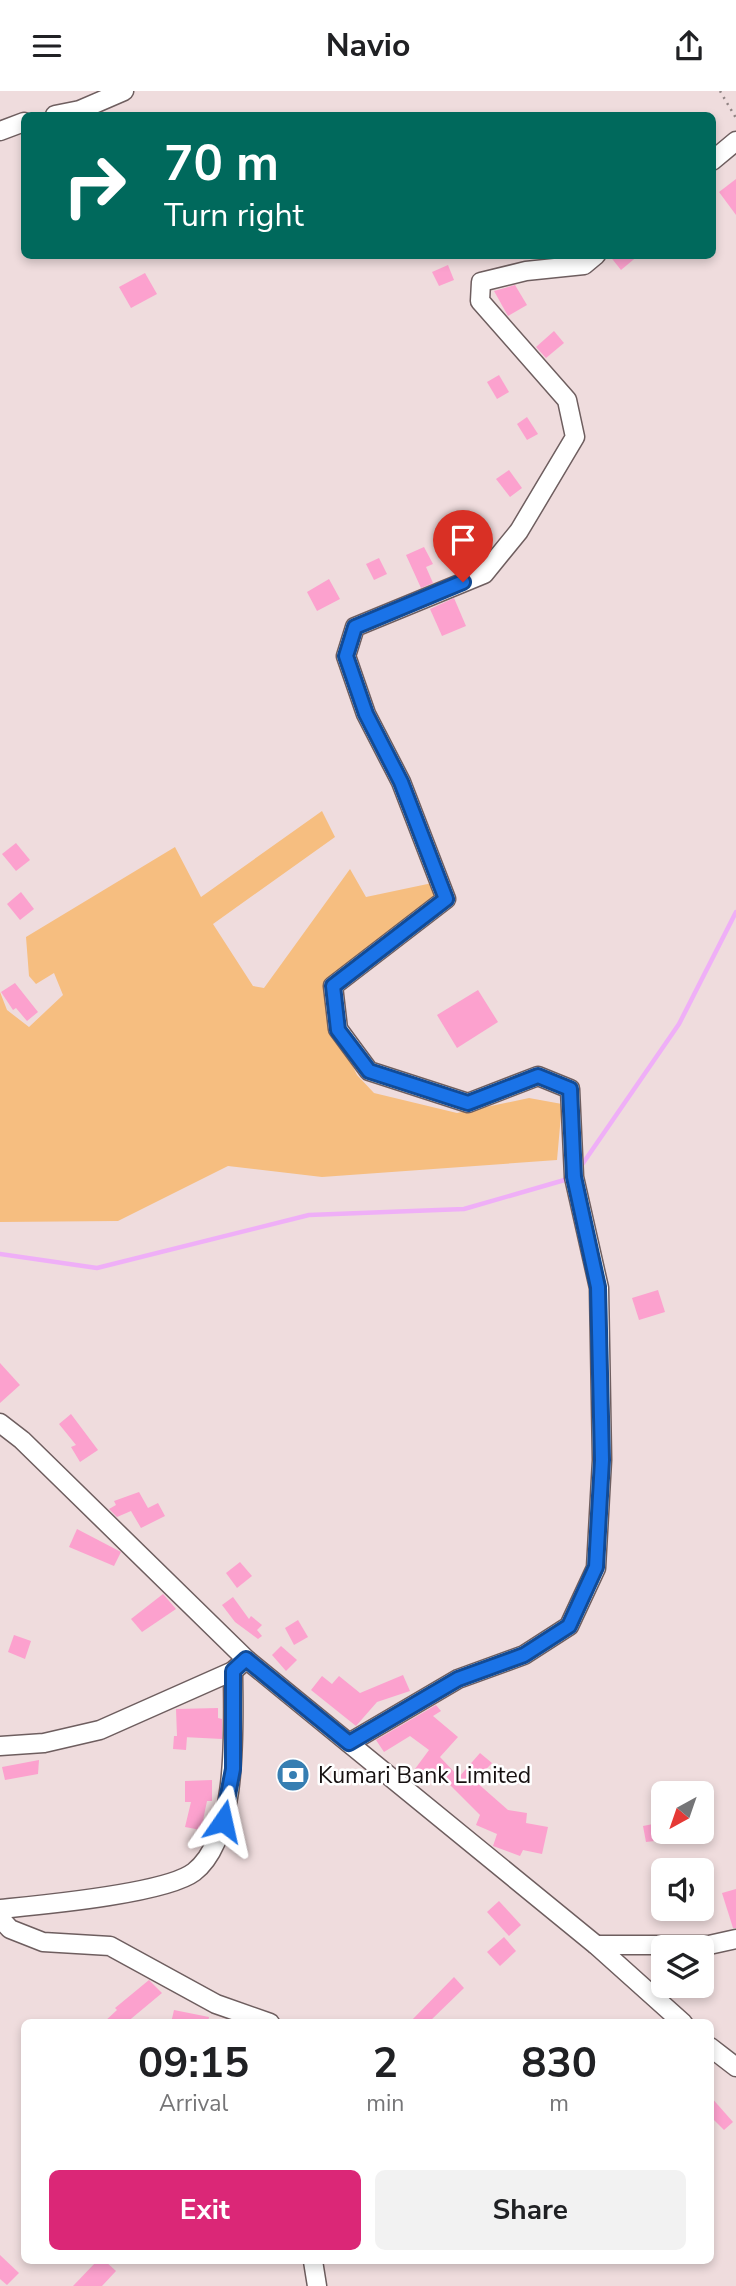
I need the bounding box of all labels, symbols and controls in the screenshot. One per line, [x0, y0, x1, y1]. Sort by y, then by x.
text: Navio [326, 24, 410, 67]
icon: menu [28, 27, 66, 65]
icon: share [670, 27, 708, 65]
text: 70 m [164, 130, 279, 197]
icon: right [49, 140, 140, 231]
text: Turn right [164, 194, 304, 237]
pin [433, 510, 493, 582]
icon: arrive [444, 521, 482, 559]
bank icon: Kumari Bank Limited [274, 1756, 312, 1794]
place label: Kumari Bank Limited [318, 1760, 531, 1791]
north arrow [651, 1781, 714, 1845]
map controls [651, 1781, 714, 1998]
position arrow [186, 1784, 260, 1858]
button: sound [651, 1858, 714, 1921]
button: layers [651, 1935, 714, 1998]
text: 09:15 [138, 2035, 249, 2092]
text: 2 [373, 2035, 398, 2092]
text: 830 [521, 2035, 597, 2092]
text: Arrival [159, 2088, 228, 2119]
text: min [366, 2088, 404, 2119]
text: m [549, 2088, 569, 2119]
button: Exit [49, 2170, 361, 2250]
button: Share [375, 2170, 686, 2250]

